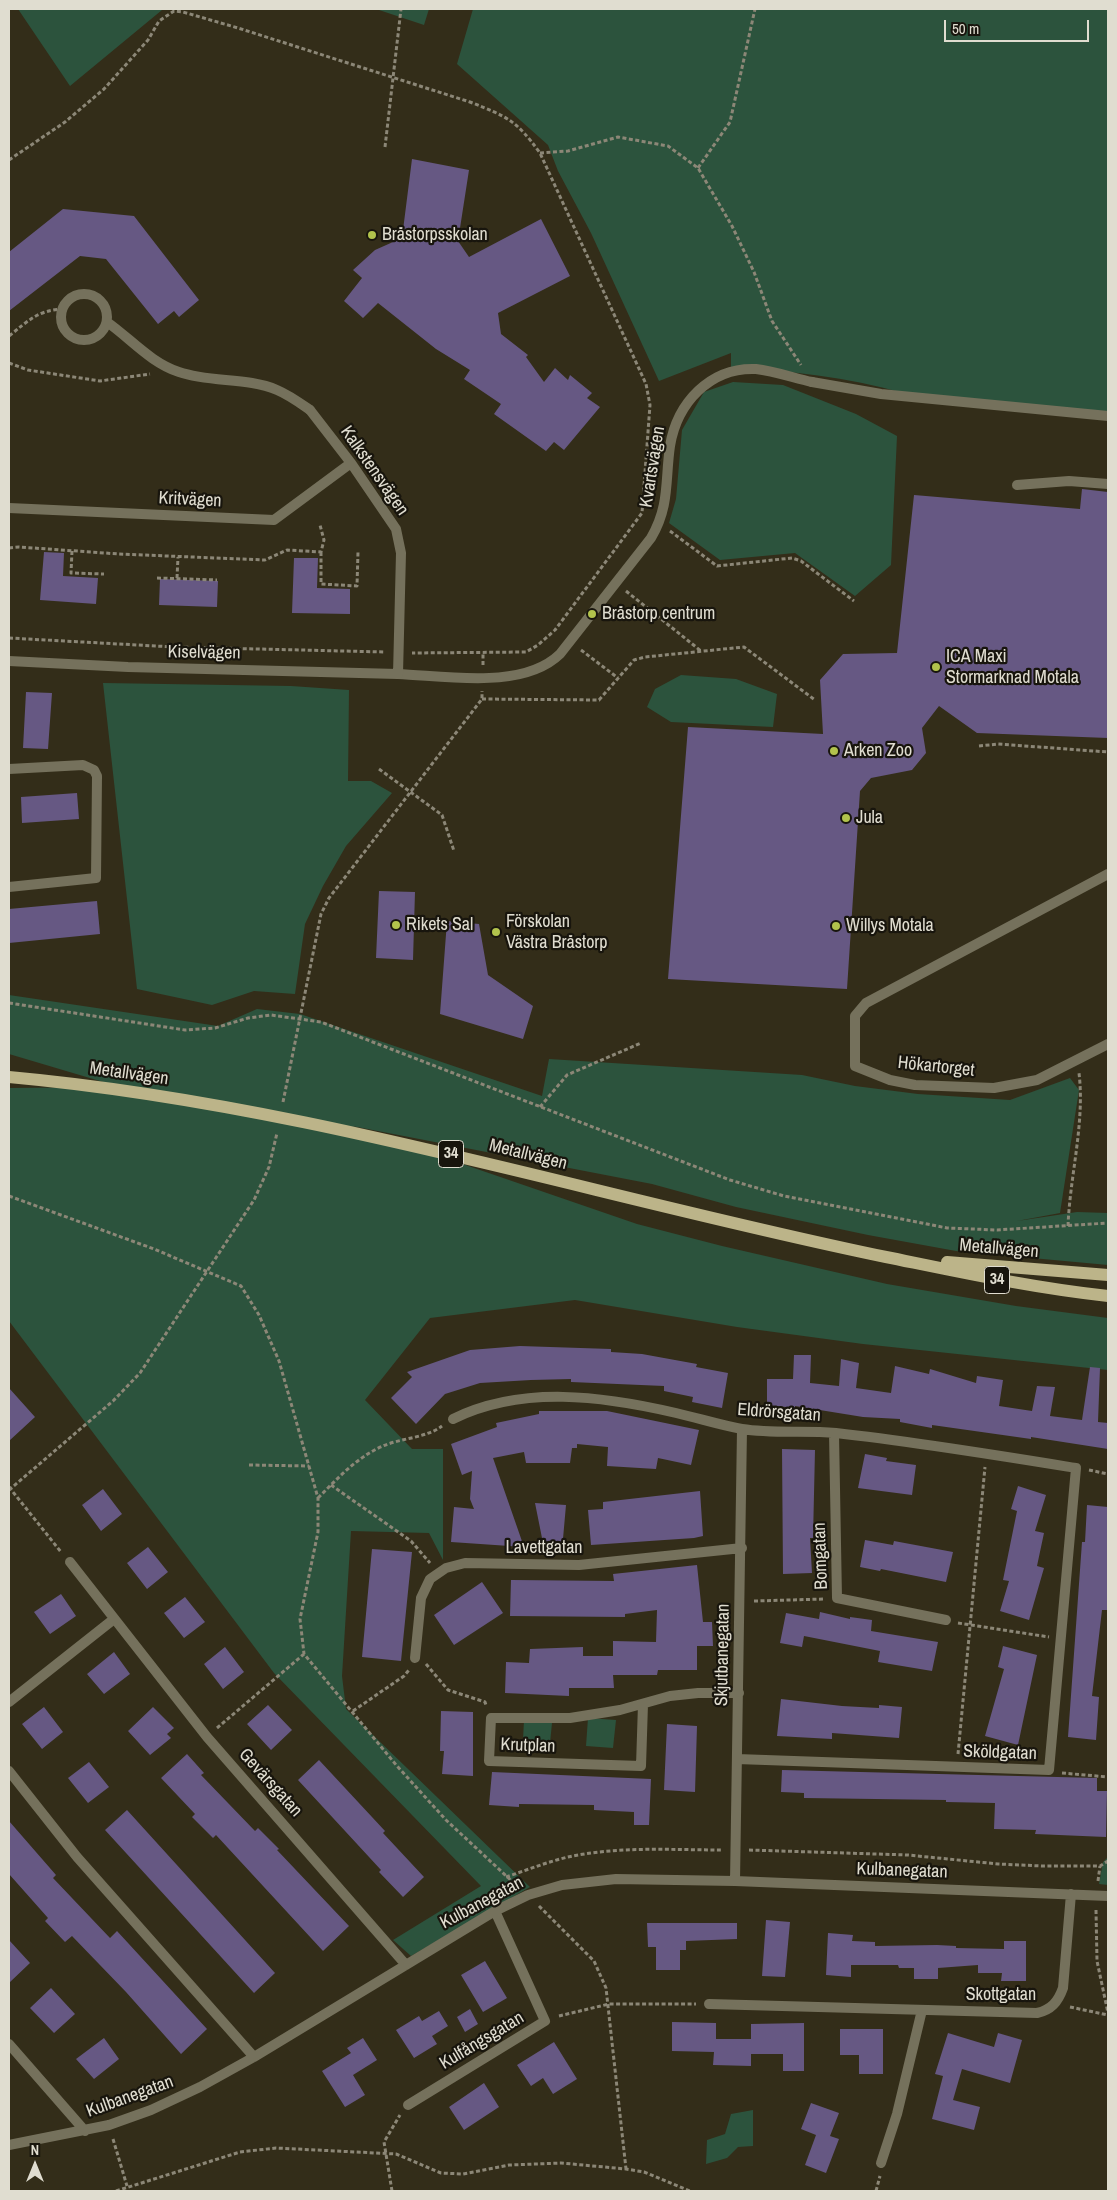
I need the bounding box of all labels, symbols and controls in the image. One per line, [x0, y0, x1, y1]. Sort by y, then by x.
scale bar [947, 10, 1092, 42]
text: 50 m [952, 18, 979, 39]
place label: Bråstorpsskolan [382, 224, 488, 246]
marker: Bråstorpsskolan [366, 229, 378, 241]
street label: Kalkstensvägen [335, 422, 413, 520]
street label: Kvartsvägen [636, 425, 670, 509]
street label: Kritvägen [158, 488, 222, 512]
place label: Bråstorp centrum [602, 603, 715, 625]
marker: Bråstorp centrum [586, 608, 598, 620]
street label: Kiselvägen [167, 642, 241, 664]
place label: ICA Maxi Stormarknad Motala [946, 646, 1079, 689]
marker: ICA Maxi Stormarknad Motala [930, 661, 942, 673]
place label: Arken Zoo [844, 740, 912, 762]
marker: Arken Zoo [828, 745, 840, 757]
place label: Jula [856, 807, 883, 829]
marker: Jula [840, 812, 852, 824]
place label: Förskolan Västra Bråstorp [506, 911, 607, 954]
place label: Rikets Sal [406, 914, 473, 936]
place label: Willys Motala [846, 915, 934, 937]
marker: Rikets Sal [390, 919, 402, 931]
marker: Willys Motala [830, 920, 842, 932]
marker: Förskolan Västra Bråstorp [490, 926, 502, 938]
street label: Hökartorget [897, 1052, 975, 1082]
street label: Metallvägen [88, 1058, 170, 1090]
street label: Metallvägen [487, 1135, 569, 1175]
road number: 34 [438, 1140, 464, 1168]
street label: Metallvägen [958, 1235, 1040, 1263]
road number: 34 [984, 1266, 1010, 1294]
street label: Eldrörsgatan [737, 1399, 821, 1427]
street label: Bomgatan [809, 1522, 833, 1590]
street label: Lavettgatan [505, 1537, 583, 1559]
street label: Skjutbanegatan [711, 1604, 735, 1706]
street label: Krutplan [500, 1734, 556, 1758]
street label: Sköldgatan [963, 1741, 1037, 1765]
street label: Gevärsgatan [234, 1744, 306, 1822]
street label: Kulbanegatan [856, 1859, 948, 1883]
street label: Kulbanegatan [437, 1872, 527, 1934]
street label: Skottgatan [966, 1984, 1036, 2006]
street label: Kulfångsgatan [436, 2007, 528, 2075]
street label: Kulbanegatan [84, 2071, 176, 2123]
north arrow [10, 2140, 60, 2190]
text: N [31, 2141, 39, 2159]

